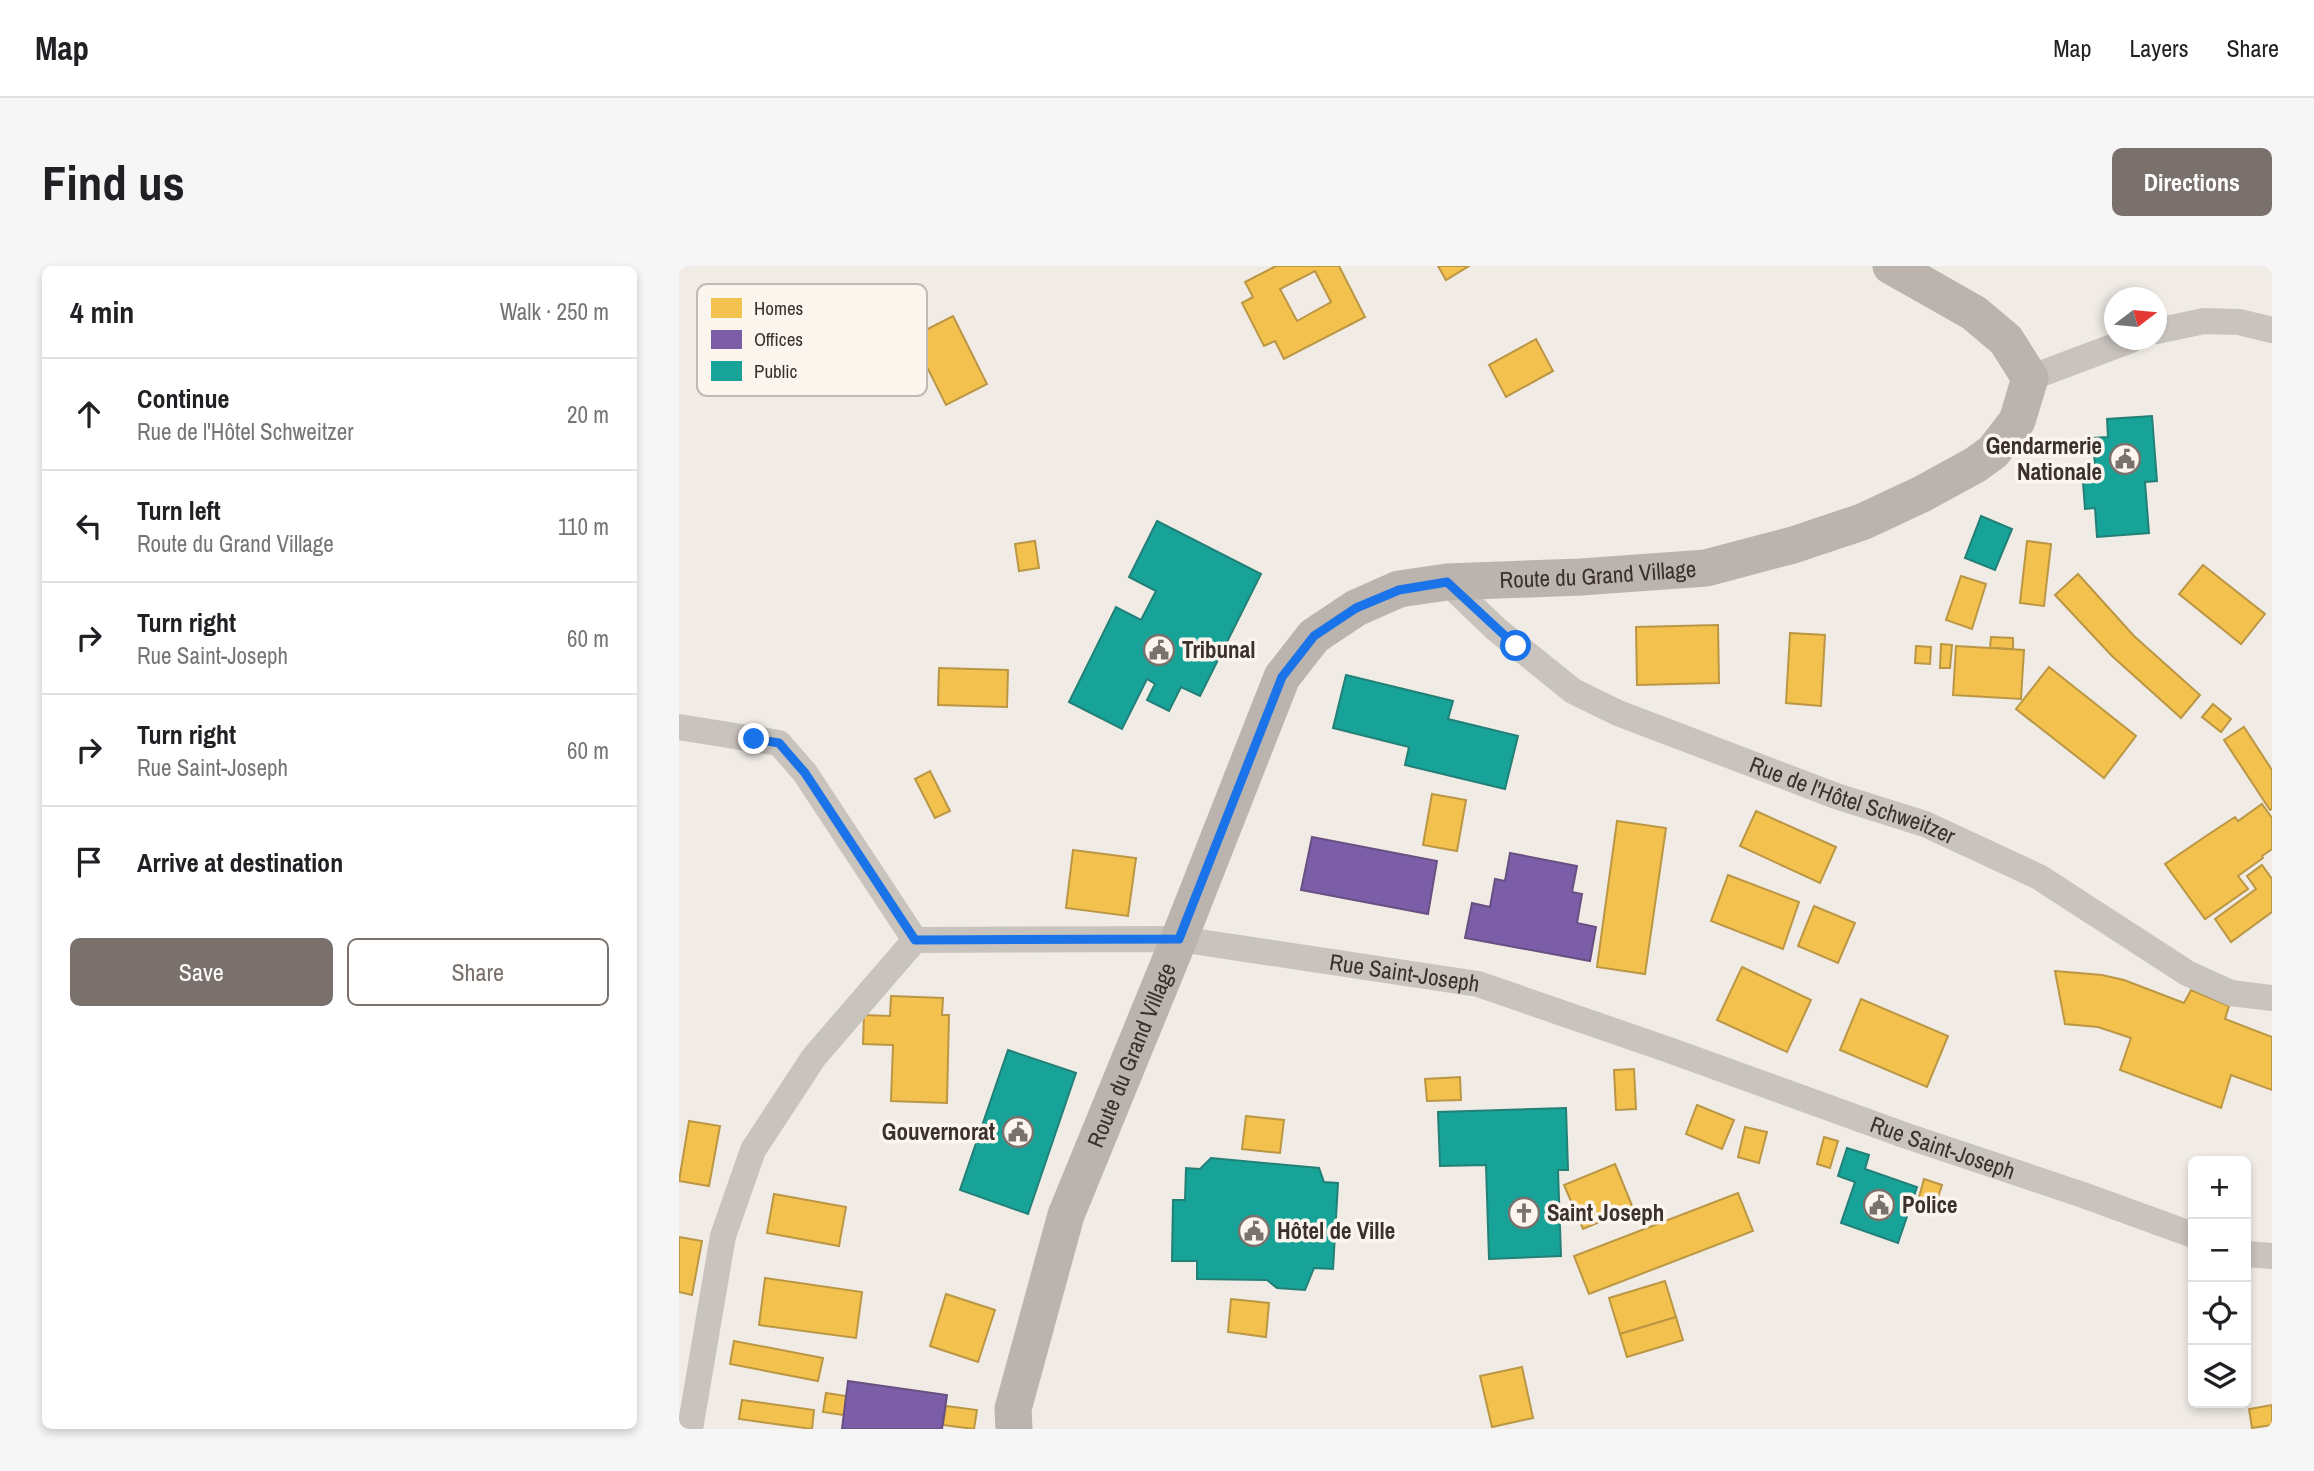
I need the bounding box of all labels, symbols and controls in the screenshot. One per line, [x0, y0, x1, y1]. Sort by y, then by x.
text: Map [35, 26, 89, 70]
text: Map [2053, 32, 2091, 64]
text: Layers [2129, 32, 2188, 64]
text: Share [2226, 32, 2279, 64]
button: Directions [2112, 148, 2272, 216]
text: Find us [42, 149, 185, 215]
legend [697, 284, 927, 396]
north arrow [2104, 287, 2167, 350]
text: 4 min [70, 292, 134, 332]
text: Homes [754, 295, 804, 321]
text: Walk · 250 m [500, 296, 609, 327]
text: Offices [754, 326, 803, 352]
text: Public [754, 358, 798, 384]
text: Continue [137, 381, 229, 416]
icon: ahead [70, 395, 108, 433]
text: 20 m [567, 399, 609, 430]
text: Rue de l'Hôtel Schweitzer [137, 416, 353, 447]
place label: Gendarmerie Nationale [1986, 430, 2102, 487]
public building icon: Gendarmerie Nationale [2108, 442, 2142, 476]
text: Turn left [137, 493, 221, 528]
icon: left [70, 507, 108, 545]
text: 110 m [558, 511, 609, 542]
text: Route du Grand Village [137, 528, 334, 559]
street label: Route du Grand Village [1499, 553, 1697, 595]
text: Turn right [137, 605, 236, 640]
icon: right [70, 619, 108, 657]
text: 60 m [567, 623, 609, 654]
route start [1500, 630, 1531, 661]
public building icon: Tribunal [1142, 633, 1176, 667]
place label: Tribunal [1182, 634, 1255, 665]
text: Rue Saint-Joseph [137, 640, 288, 671]
text: Turn right [137, 717, 236, 752]
route end [738, 723, 769, 754]
icon: right [70, 731, 108, 769]
text: 60 m [567, 735, 609, 766]
street label: Rue de l'Hôtel Schweitzer [1745, 749, 1961, 851]
text: Rue Saint-Joseph [137, 752, 288, 783]
icon: arrive [70, 843, 108, 881]
text: Arrive at destination [137, 845, 343, 880]
button: Save [70, 938, 333, 1006]
button: Share [347, 938, 609, 1006]
street label: Rue Saint-Joseph [1328, 946, 1482, 999]
street label: Route du Grand Village [1079, 958, 1183, 1152]
street label: Rue Saint-Joseph [1866, 1108, 2019, 1186]
public building icon: Gouvernorat [1001, 1115, 1035, 1149]
place label: Gouvernorat [882, 1116, 995, 1147]
map controls [2188, 1156, 2251, 1408]
button: + [2188, 1156, 2251, 1219]
public building icon: Police [1862, 1188, 1896, 1222]
place label: Police [1902, 1189, 1958, 1220]
church icon: Saint Joseph [1507, 1196, 1541, 1230]
place label: Saint Joseph [1547, 1197, 1664, 1228]
public building icon: Hôtel de Ville [1237, 1214, 1271, 1248]
place label: Hôtel de Ville [1277, 1215, 1395, 1246]
button: − [2188, 1219, 2251, 1282]
button: locate [2188, 1282, 2251, 1345]
button: layers [2188, 1345, 2251, 1408]

